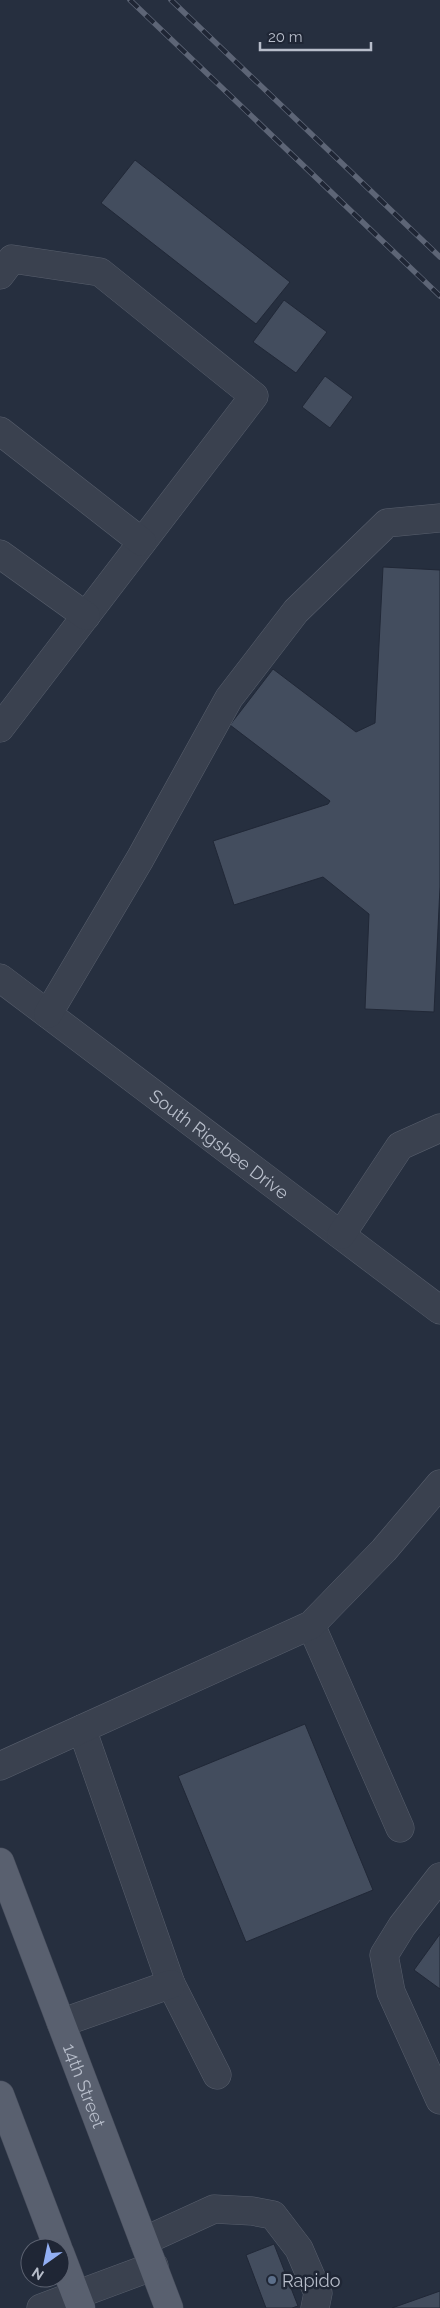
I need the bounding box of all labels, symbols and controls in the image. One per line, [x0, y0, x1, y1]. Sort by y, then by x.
scale bar [260, 20, 371, 52]
text: 20 m [268, 28, 303, 46]
street label: South Rigsbee Drive [146, 1084, 294, 1203]
street label: 14th Street [59, 2040, 110, 2131]
north arrow [20, 2238, 70, 2288]
text: N [29, 2264, 47, 2284]
place label: Rapido [282, 2270, 341, 2291]
marker: Rapido [266, 2274, 278, 2286]

